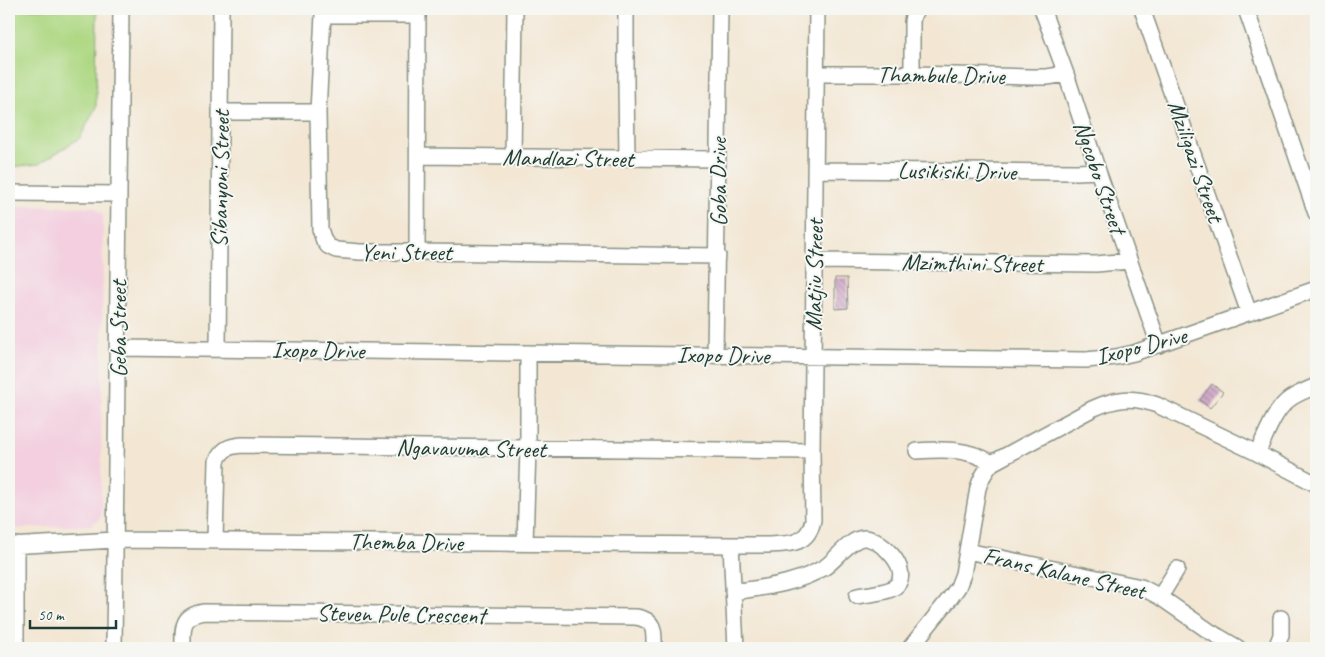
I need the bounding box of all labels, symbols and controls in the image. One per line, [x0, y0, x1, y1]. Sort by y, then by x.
street label: Thambule Drive [877, 59, 1007, 91]
street label: Mziligazi Street [1161, 96, 1231, 228]
street label: Sibanyoni Street [204, 108, 236, 248]
street label: Ngcobo Street [1067, 117, 1134, 240]
street label: Goba Drive [703, 135, 733, 226]
street label: Mandlazi Street [502, 142, 636, 174]
street label: Lusikisiki Drive [897, 155, 1019, 187]
street label: Matjiu Street [798, 217, 830, 331]
street label: Yeni Street [360, 237, 454, 267]
street label: Mzimthini Street [901, 247, 1045, 279]
street label: Geba Street [103, 278, 133, 378]
street label: Ixopo Drive [1092, 320, 1192, 372]
street label: Ixopo Drive [271, 334, 367, 366]
street label: Ixopo Drive [676, 339, 772, 371]
street label: Ngavavuma Street [396, 432, 548, 464]
street label: Themba Drive [349, 526, 465, 558]
street label: Frans Kalane Street [980, 540, 1150, 607]
scale bar [30, 597, 116, 629]
street label: Steven Pule Crescent [316, 598, 489, 631]
text: 50 m [38, 606, 65, 625]

